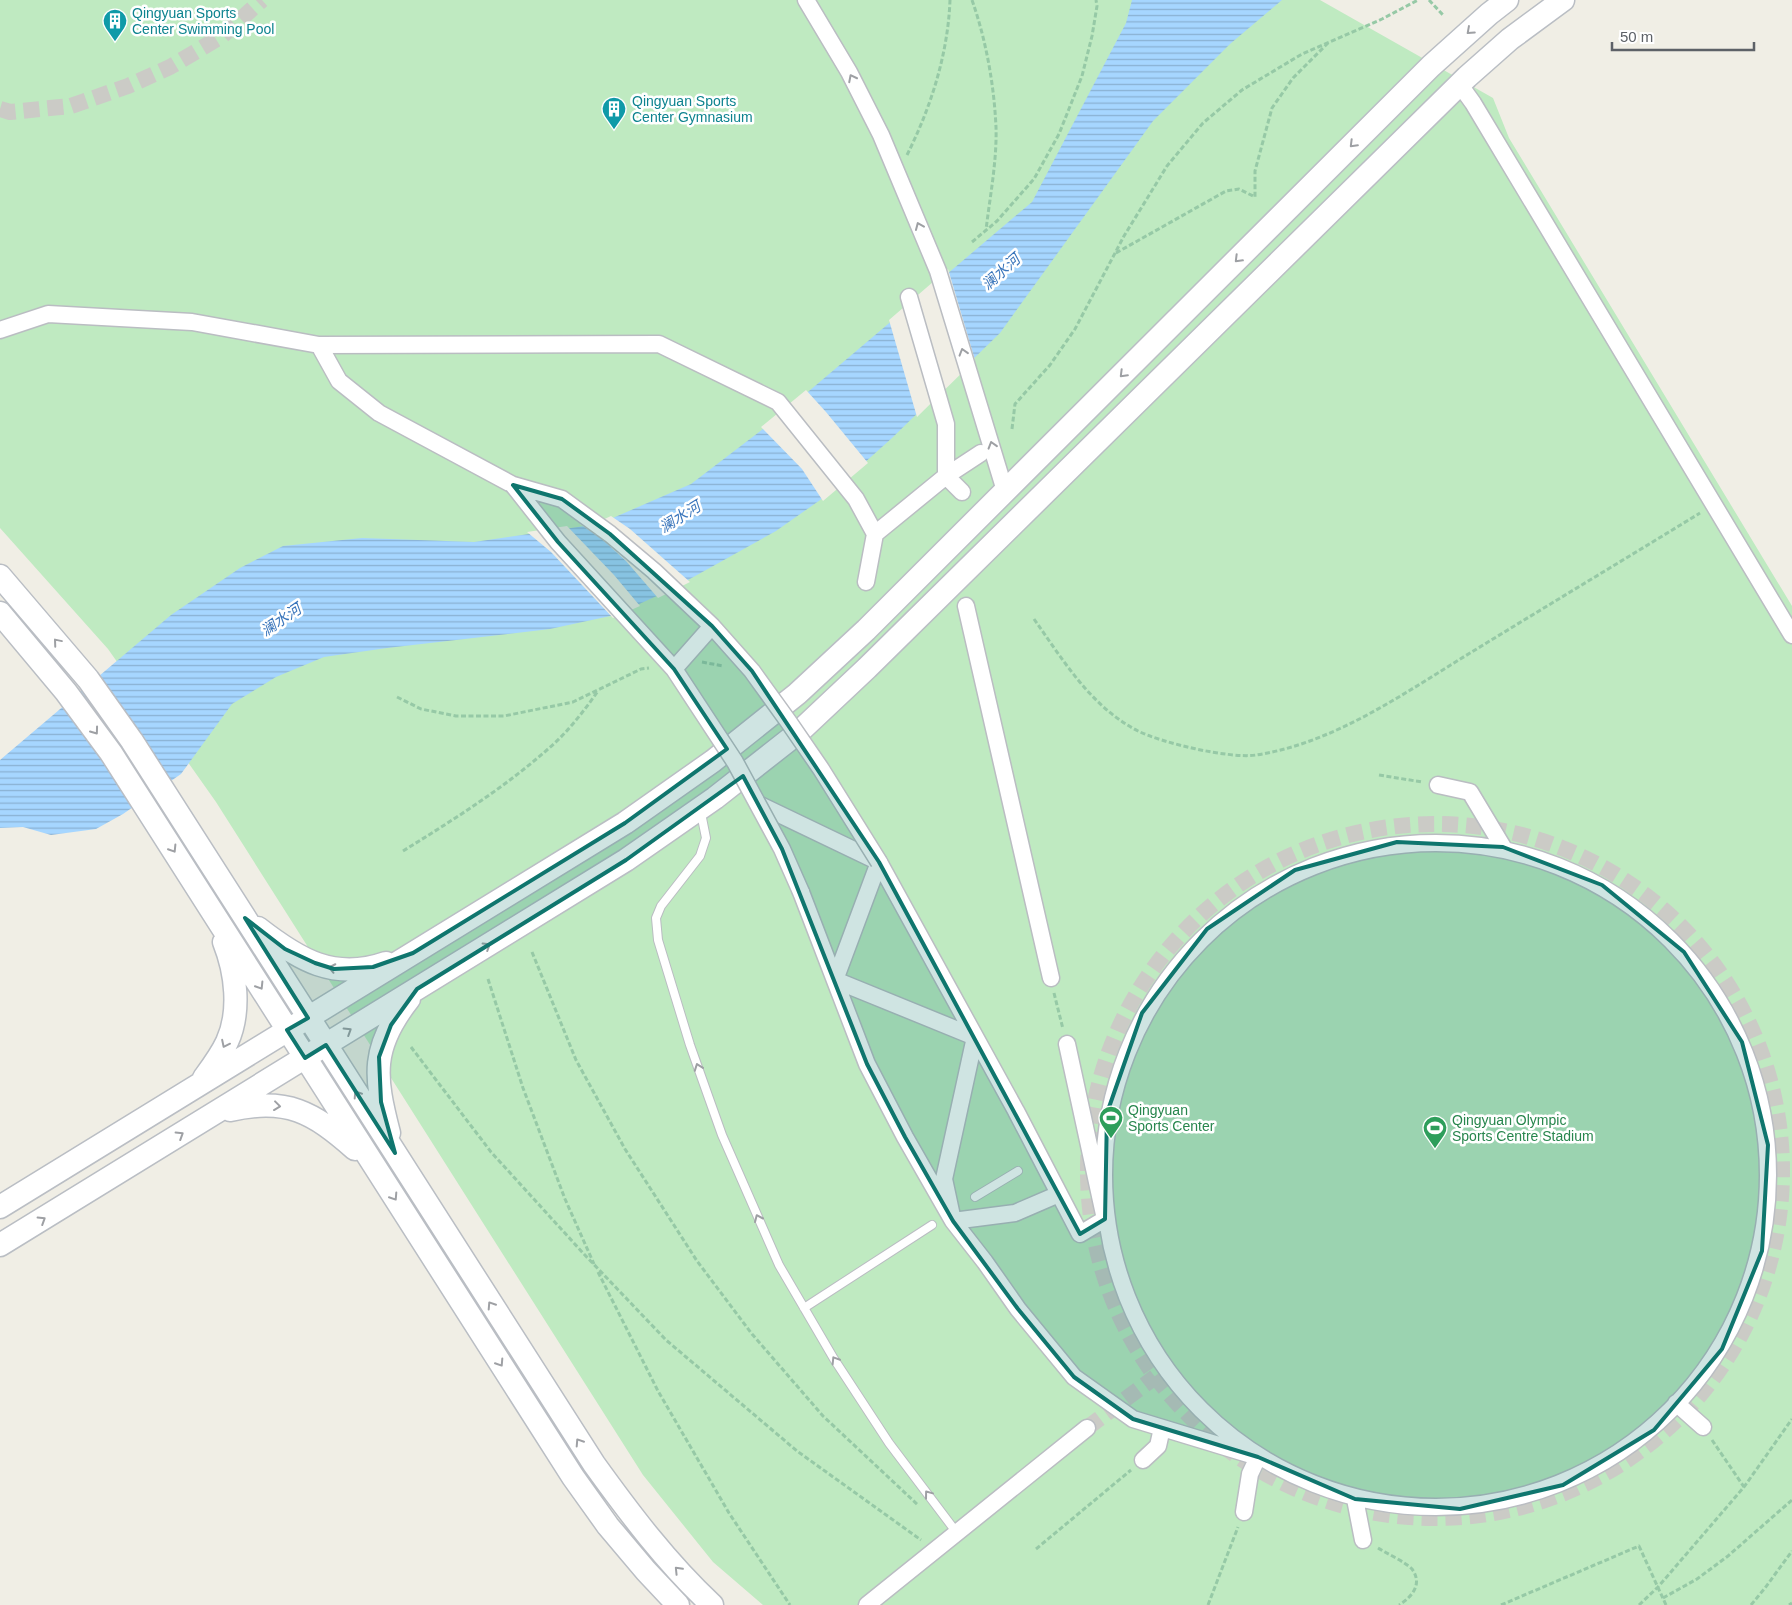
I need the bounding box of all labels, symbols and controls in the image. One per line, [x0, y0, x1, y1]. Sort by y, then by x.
place label: Qingyuan Sports Center Swimming Pool [132, 5, 274, 37]
building icon: Qingyuan Sports Center Swimming Pool [102, 8, 128, 42]
scale bar [1612, 20, 1754, 52]
one-way arrow [1466, 25, 1475, 34]
text: 50 m [1620, 28, 1653, 45]
one-way arrow [848, 75, 858, 84]
place label: Qingyuan Sports Center Gymnasium [632, 93, 753, 125]
building icon: Qingyuan Sports Center Gymnasium [601, 96, 627, 130]
one-way arrow [1350, 138, 1359, 147]
one-way arrow [915, 222, 925, 231]
water label: 澜水河 [978, 248, 1025, 293]
one-way arrow [1235, 253, 1244, 262]
one-way arrow [959, 349, 969, 357]
one-way arrow [1120, 368, 1129, 377]
one-way arrow [987, 441, 997, 449]
water label: 澜水河 [656, 496, 706, 536]
water label: 澜水河 [257, 598, 307, 639]
one-way arrow [53, 638, 62, 647]
one-way arrow [89, 725, 98, 735]
one-way arrow [166, 843, 176, 852]
one-way arrow [481, 943, 490, 953]
one-way arrow [328, 963, 337, 974]
one-way arrow [253, 981, 263, 990]
one-way arrow [343, 1028, 352, 1038]
one-way arrow [222, 1039, 232, 1048]
one-way arrow [694, 1063, 704, 1072]
one-way arrow [353, 1090, 363, 1099]
one-way arrow [274, 1100, 282, 1111]
place label: Qingyuan Sports Center [1128, 1102, 1215, 1134]
sports icon: Qingyuan Sports Center [1098, 1105, 1124, 1139]
place label: Qingyuan Olympic Sports Centre Stadium [1452, 1112, 1594, 1144]
sports icon: Qingyuan Olympic Sports Centre Stadium [1422, 1115, 1448, 1149]
one-way arrow [174, 1131, 183, 1141]
one-way arrow [387, 1192, 397, 1201]
one-way arrow [754, 1214, 765, 1223]
one-way arrow [36, 1216, 45, 1226]
one-way arrow [488, 1301, 498, 1310]
one-way arrow [832, 1357, 841, 1366]
one-way arrow [494, 1358, 503, 1367]
one-way arrow [576, 1438, 585, 1447]
one-way arrow [925, 1490, 934, 1500]
one-way arrow [675, 1567, 684, 1576]

